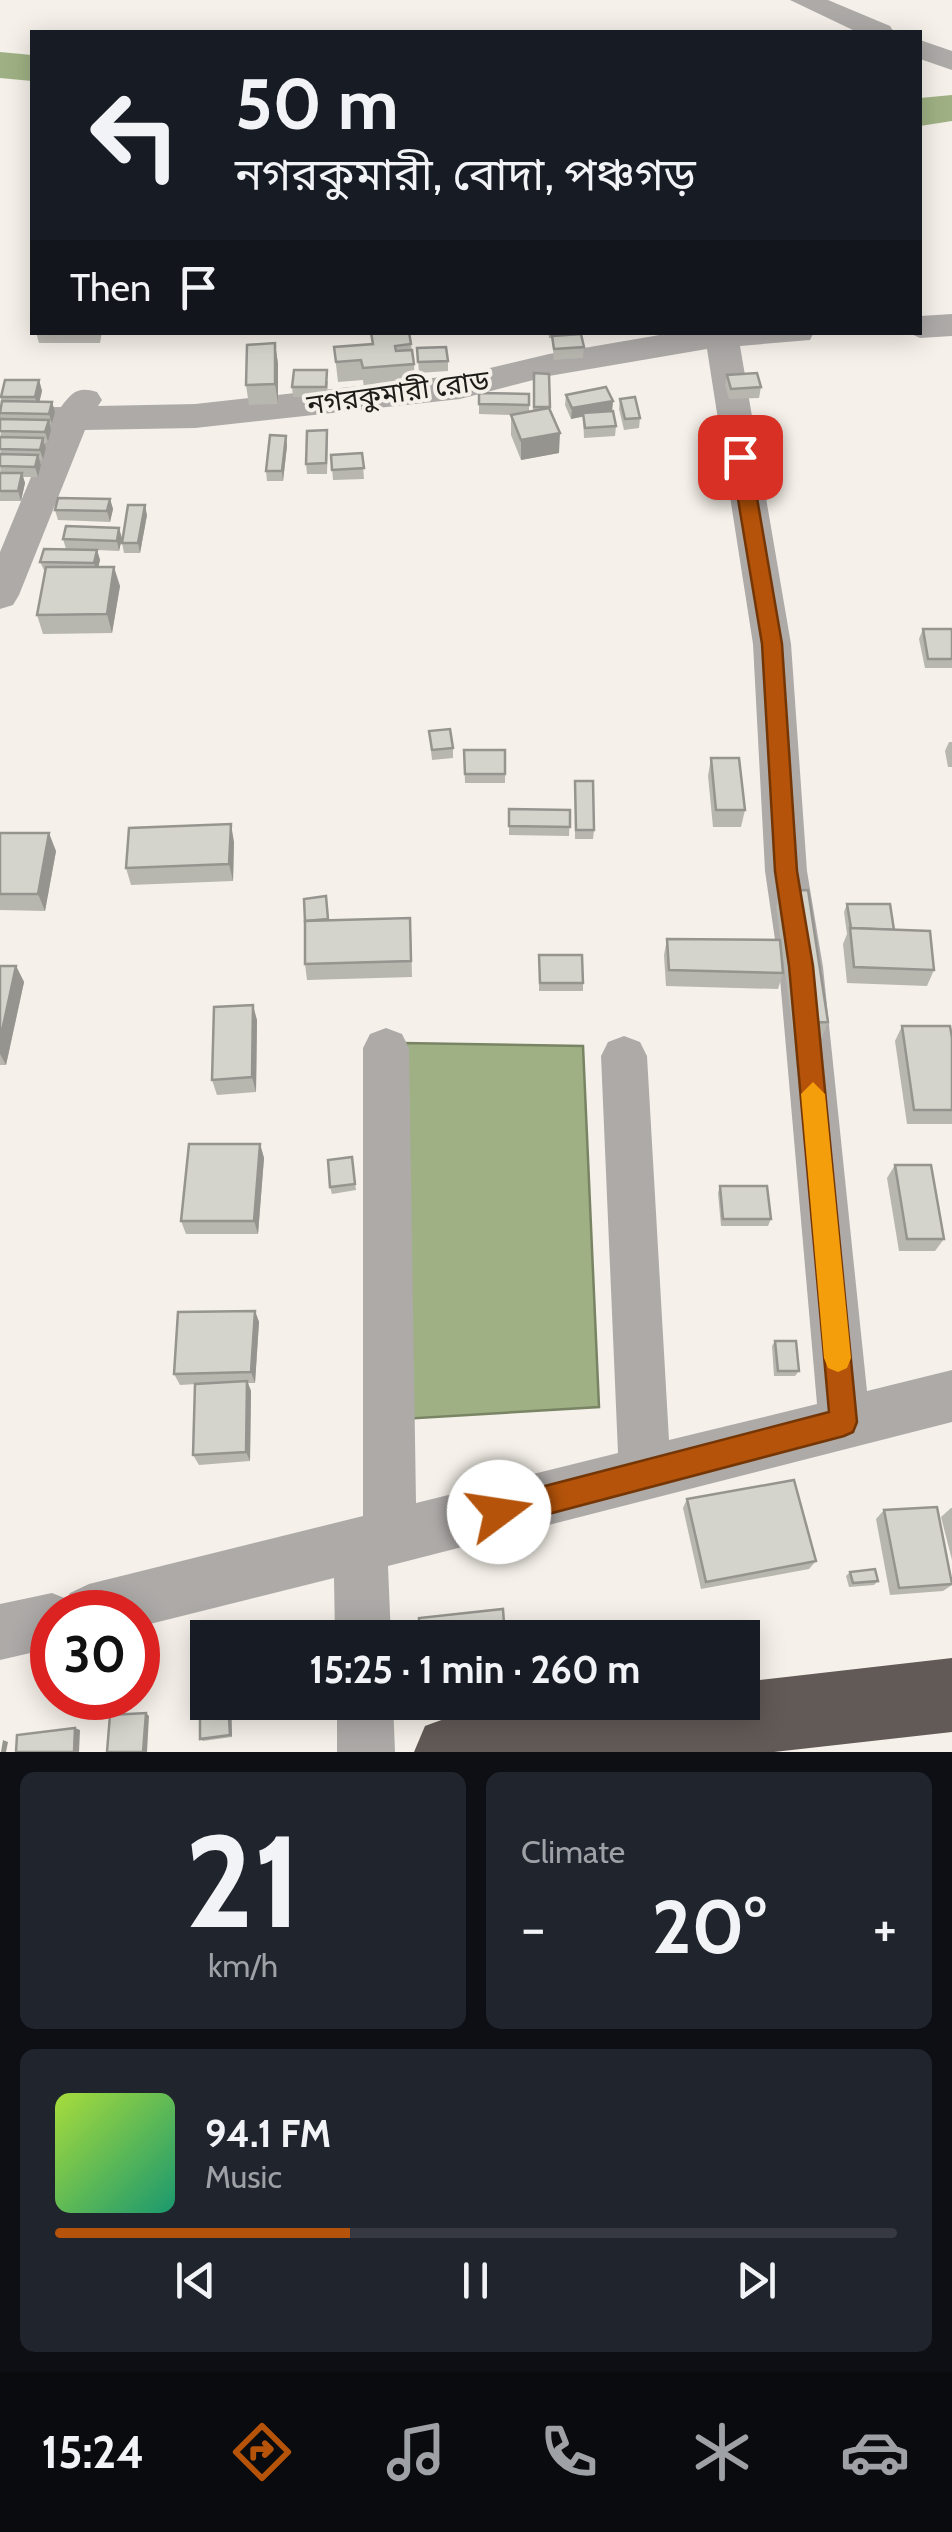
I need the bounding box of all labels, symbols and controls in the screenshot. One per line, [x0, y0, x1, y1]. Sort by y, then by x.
text: 50 m [235, 61, 399, 147]
icon: left [70, 70, 200, 200]
text: নগরকুমারী, বোদা, পঞ্চগড় [235, 147, 696, 201]
icon: arrive [171, 260, 226, 315]
text: Then [70, 264, 151, 311]
street label: নগরকুমারী রোড [304, 362, 492, 422]
pin [698, 415, 783, 500]
icon: arrive [713, 430, 768, 485]
position arrow [447, 1460, 551, 1564]
speed limit sign: 30 [30, 1590, 160, 1720]
text: 15:25 · 1 min · 260 m [310, 1646, 640, 1693]
text: 21 [185, 1802, 301, 1960]
text: Climate [521, 1832, 625, 1871]
text: 20° [652, 1881, 766, 1972]
text: − [521, 1894, 545, 1961]
text: + [873, 1894, 897, 1961]
text: km/h [208, 1946, 278, 1985]
text: 94.1 FM [205, 2110, 331, 2157]
text: Music [205, 2157, 282, 2196]
icon: previous [168, 2253, 223, 2308]
icon: pause [448, 2253, 503, 2308]
icon: next [729, 2253, 784, 2308]
icon: directions [227, 2417, 297, 2487]
icon: music [381, 2417, 451, 2487]
icon: phone [534, 2417, 604, 2487]
icon: climate [687, 2417, 757, 2487]
icon: car [840, 2417, 910, 2487]
text: 15:24 [42, 2425, 144, 2479]

